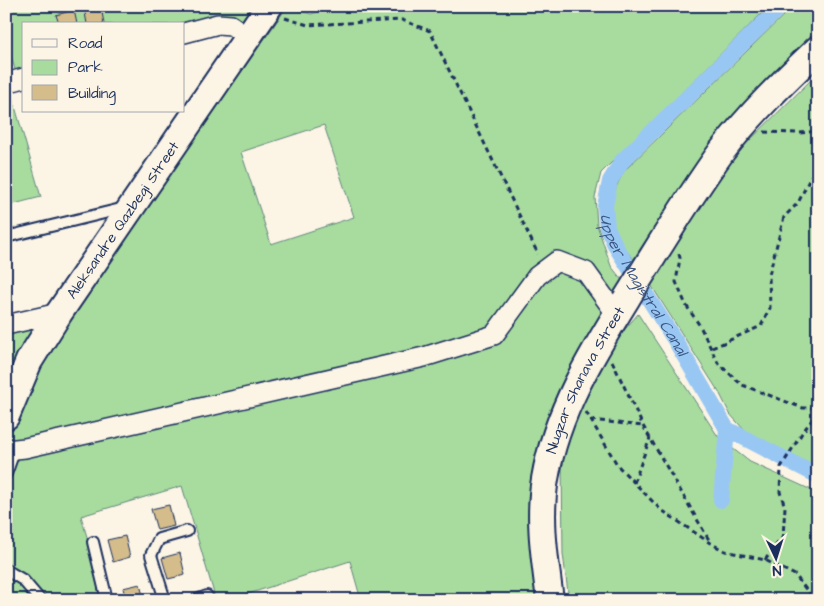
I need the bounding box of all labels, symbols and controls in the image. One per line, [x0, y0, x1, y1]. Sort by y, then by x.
legend [22, 22, 185, 112]
text: Road [68, 33, 103, 54]
text: Park [68, 57, 103, 78]
text: Building [68, 83, 116, 105]
street label: Aleksandre Qazbegi Street [61, 137, 184, 303]
water label: Upper Magistral Canal [595, 213, 694, 362]
street label: Nugzar Shanava Street [541, 302, 630, 456]
north arrow [752, 534, 802, 584]
text: N [772, 560, 782, 580]

